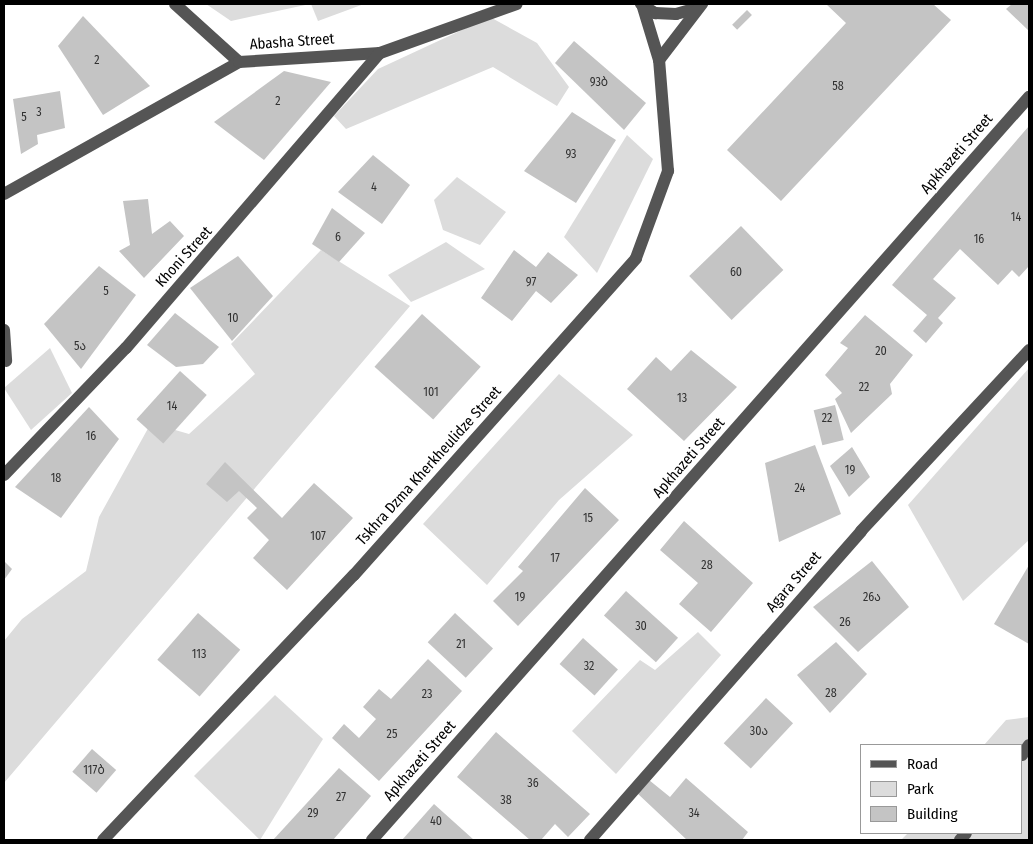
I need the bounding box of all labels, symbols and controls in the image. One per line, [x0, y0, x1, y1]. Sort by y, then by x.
street label: Abasha Street [249, 30, 335, 54]
house number: 2 [94, 54, 100, 68]
house number: 93ბ [590, 76, 608, 90]
house number: 58 [832, 80, 844, 94]
house number: 2 [275, 95, 281, 109]
house number: 3 [36, 106, 42, 120]
street label: Apkhazeti Street [917, 110, 997, 198]
house number: 5 [21, 111, 27, 125]
house number: 93 [565, 148, 577, 162]
house number: 4 [371, 181, 377, 195]
house number: 14 [1011, 211, 1021, 225]
street label: Khoni Street [152, 223, 216, 291]
house number: 6 [335, 231, 341, 245]
house number: 16 [974, 233, 984, 247]
house number: 60 [730, 266, 742, 280]
house number: 97 [526, 276, 536, 290]
house number: 5 [103, 285, 109, 299]
house number: 10 [228, 312, 238, 326]
house number: 5ა [74, 340, 86, 354]
house number: 20 [875, 345, 887, 359]
house number: 22 [859, 381, 869, 395]
street label: Tskhra Dzma Kherkheulidze Street [353, 383, 505, 549]
house number: 101 [423, 386, 439, 400]
house number: 13 [677, 392, 687, 406]
house number: 14 [167, 400, 177, 414]
house number: 22 [822, 412, 832, 426]
street label: Apkhazeti Street [649, 414, 729, 502]
house number: 16 [86, 430, 96, 444]
house number: 19 [845, 464, 855, 478]
house number: 18 [51, 472, 61, 486]
house number: 24 [795, 482, 805, 496]
house number: 15 [583, 512, 593, 526]
house number: 107 [310, 530, 326, 544]
street label: Agara Street [763, 548, 825, 616]
house number: 17 [550, 552, 560, 566]
house number: 28 [701, 559, 713, 573]
house number: 19 [515, 591, 525, 605]
house number: 26ა [863, 591, 881, 605]
house number: 26 [839, 616, 851, 630]
house number: 30 [635, 620, 647, 634]
house number: 21 [456, 638, 466, 652]
house number: 113 [192, 648, 206, 662]
house number: 32 [584, 660, 594, 674]
house number: 28 [825, 687, 837, 701]
house number: 23 [422, 688, 432, 702]
street label: Apkhazeti Street [380, 717, 460, 805]
house number: 30ა [750, 725, 768, 739]
house number: 25 [387, 728, 397, 742]
legend [860, 744, 1023, 834]
text: Road [907, 755, 938, 773]
house number: 117ბ [83, 764, 105, 778]
house number: 36 [527, 777, 539, 791]
text: Park [907, 780, 934, 798]
house number: 27 [336, 791, 346, 805]
house number: 38 [500, 794, 512, 808]
text: Building [907, 805, 958, 823]
house number: 29 [307, 807, 319, 821]
house number: 34 [688, 807, 700, 821]
house number: 40 [430, 815, 442, 829]

